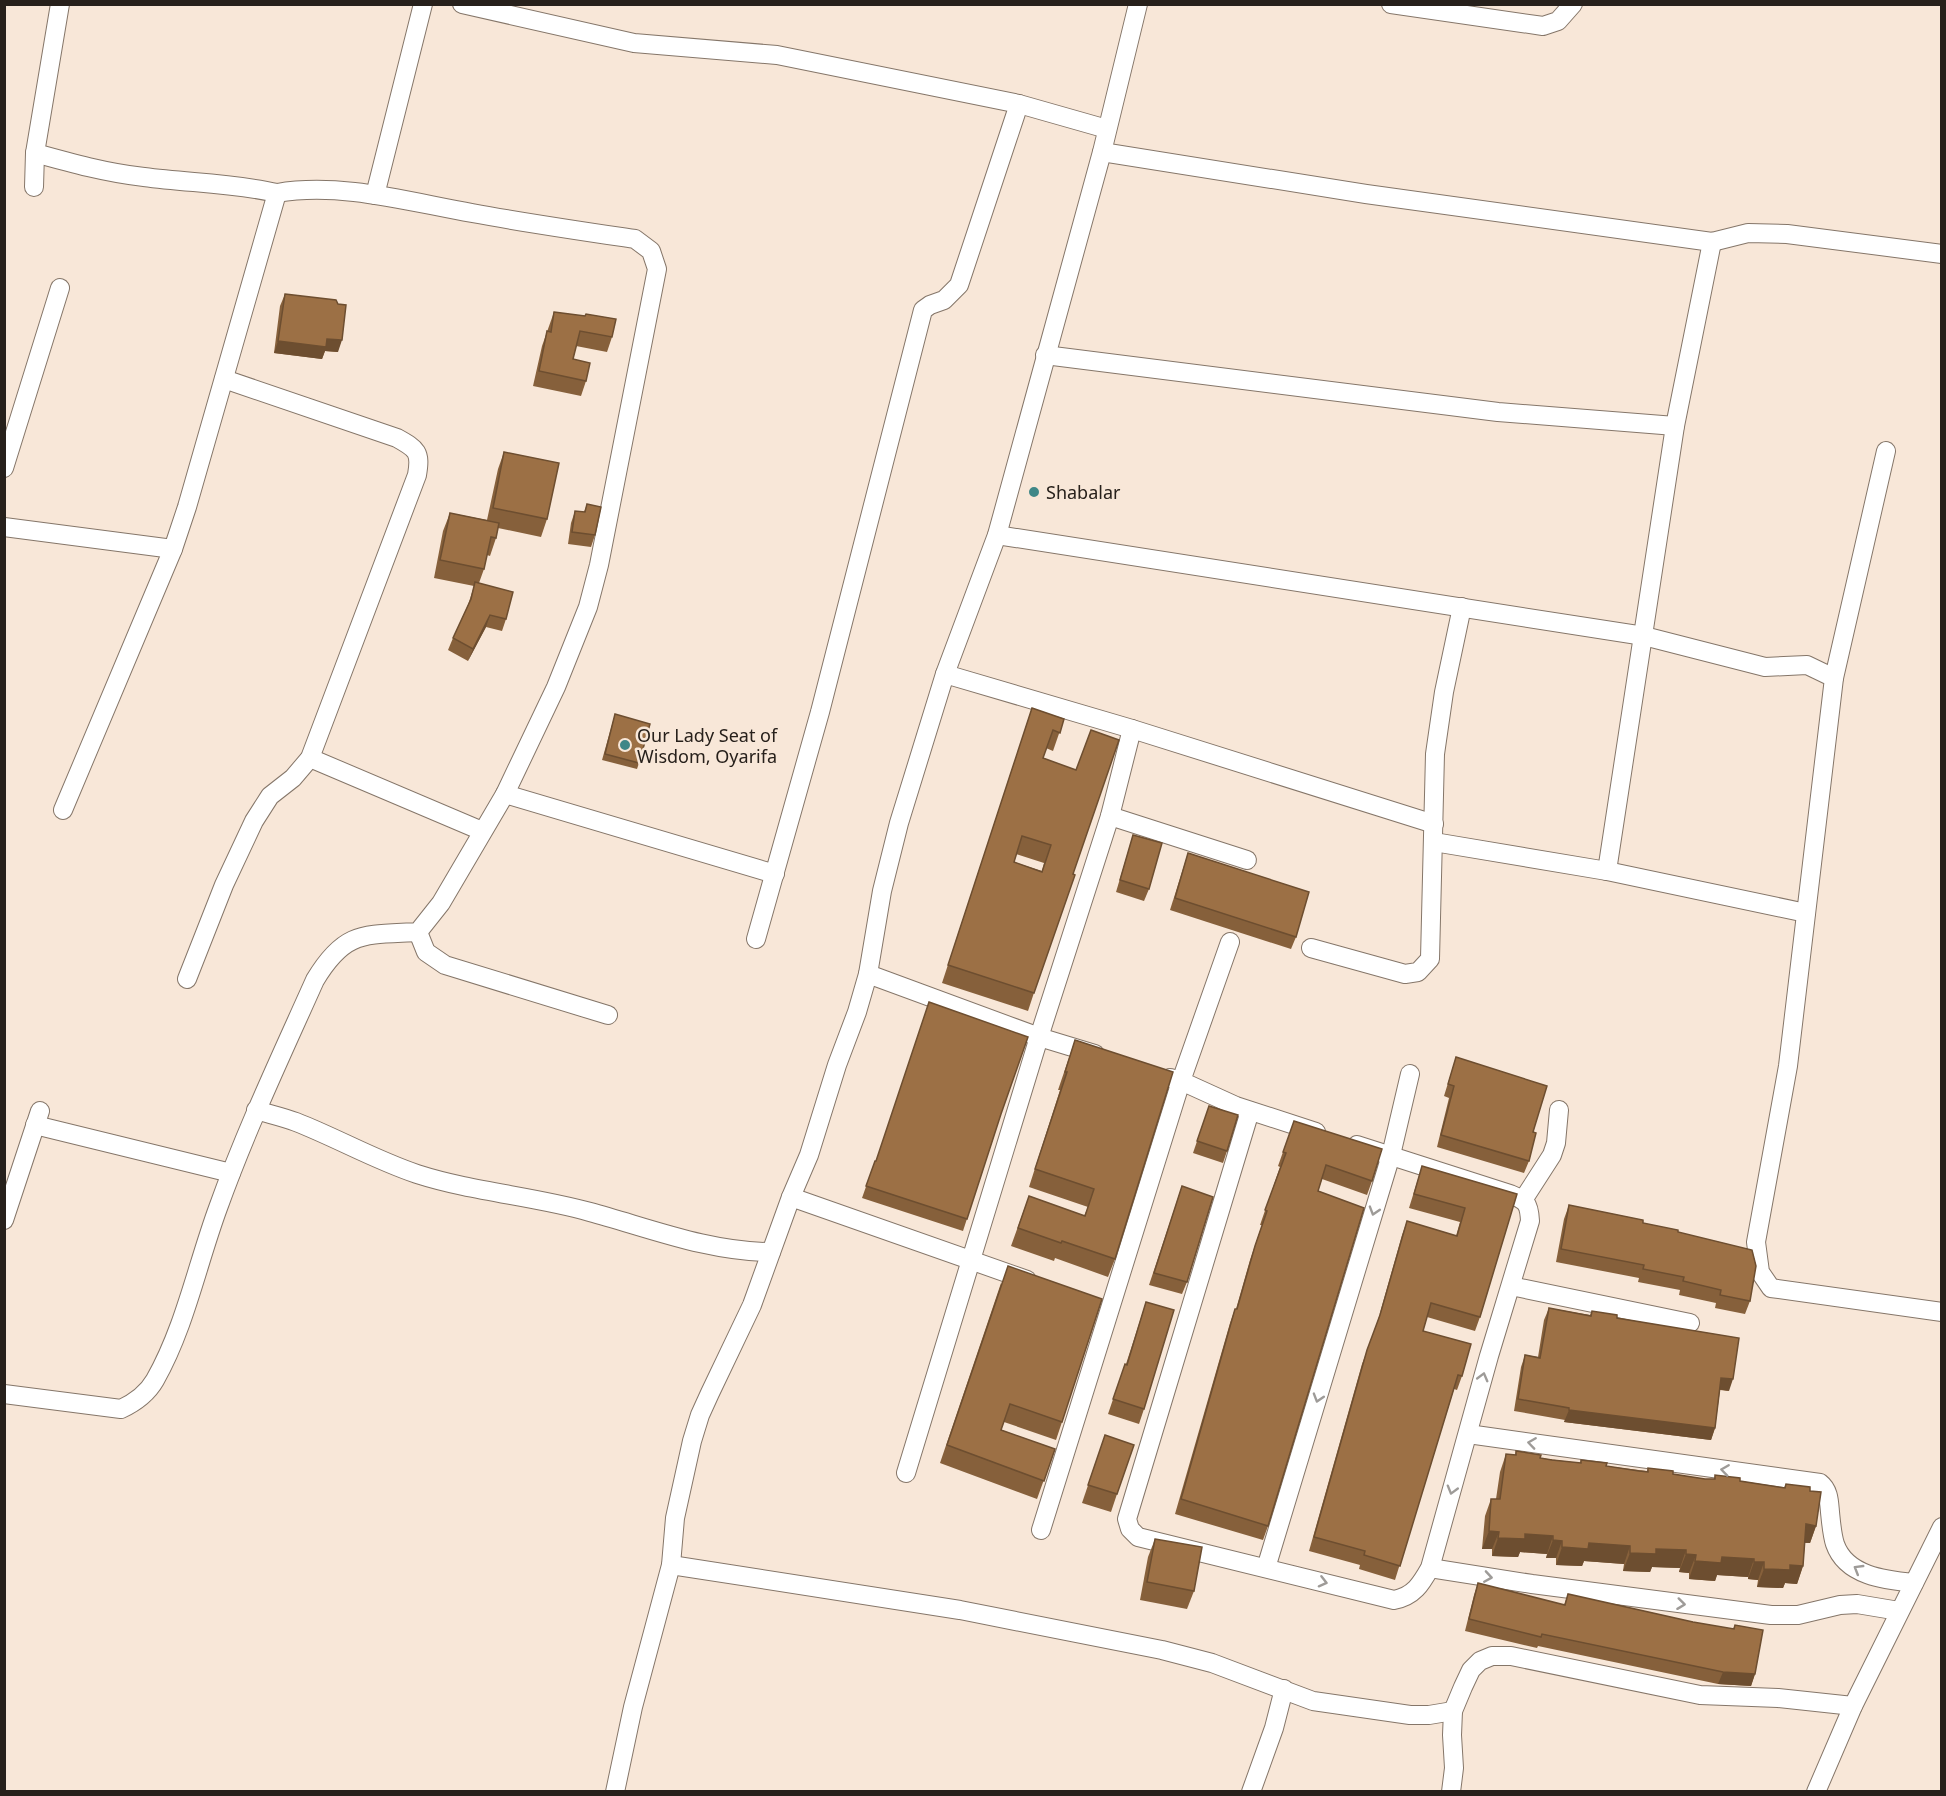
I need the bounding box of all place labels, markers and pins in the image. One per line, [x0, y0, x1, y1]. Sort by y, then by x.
place label: Shabalar [1046, 480, 1121, 504]
marker: Shabalar [1027, 485, 1041, 499]
place label: Our Lady Seat of Wisdom, Oyarifa [637, 723, 778, 768]
marker: Our Lady Seat of Wisdom, Oyarifa [618, 738, 632, 752]

